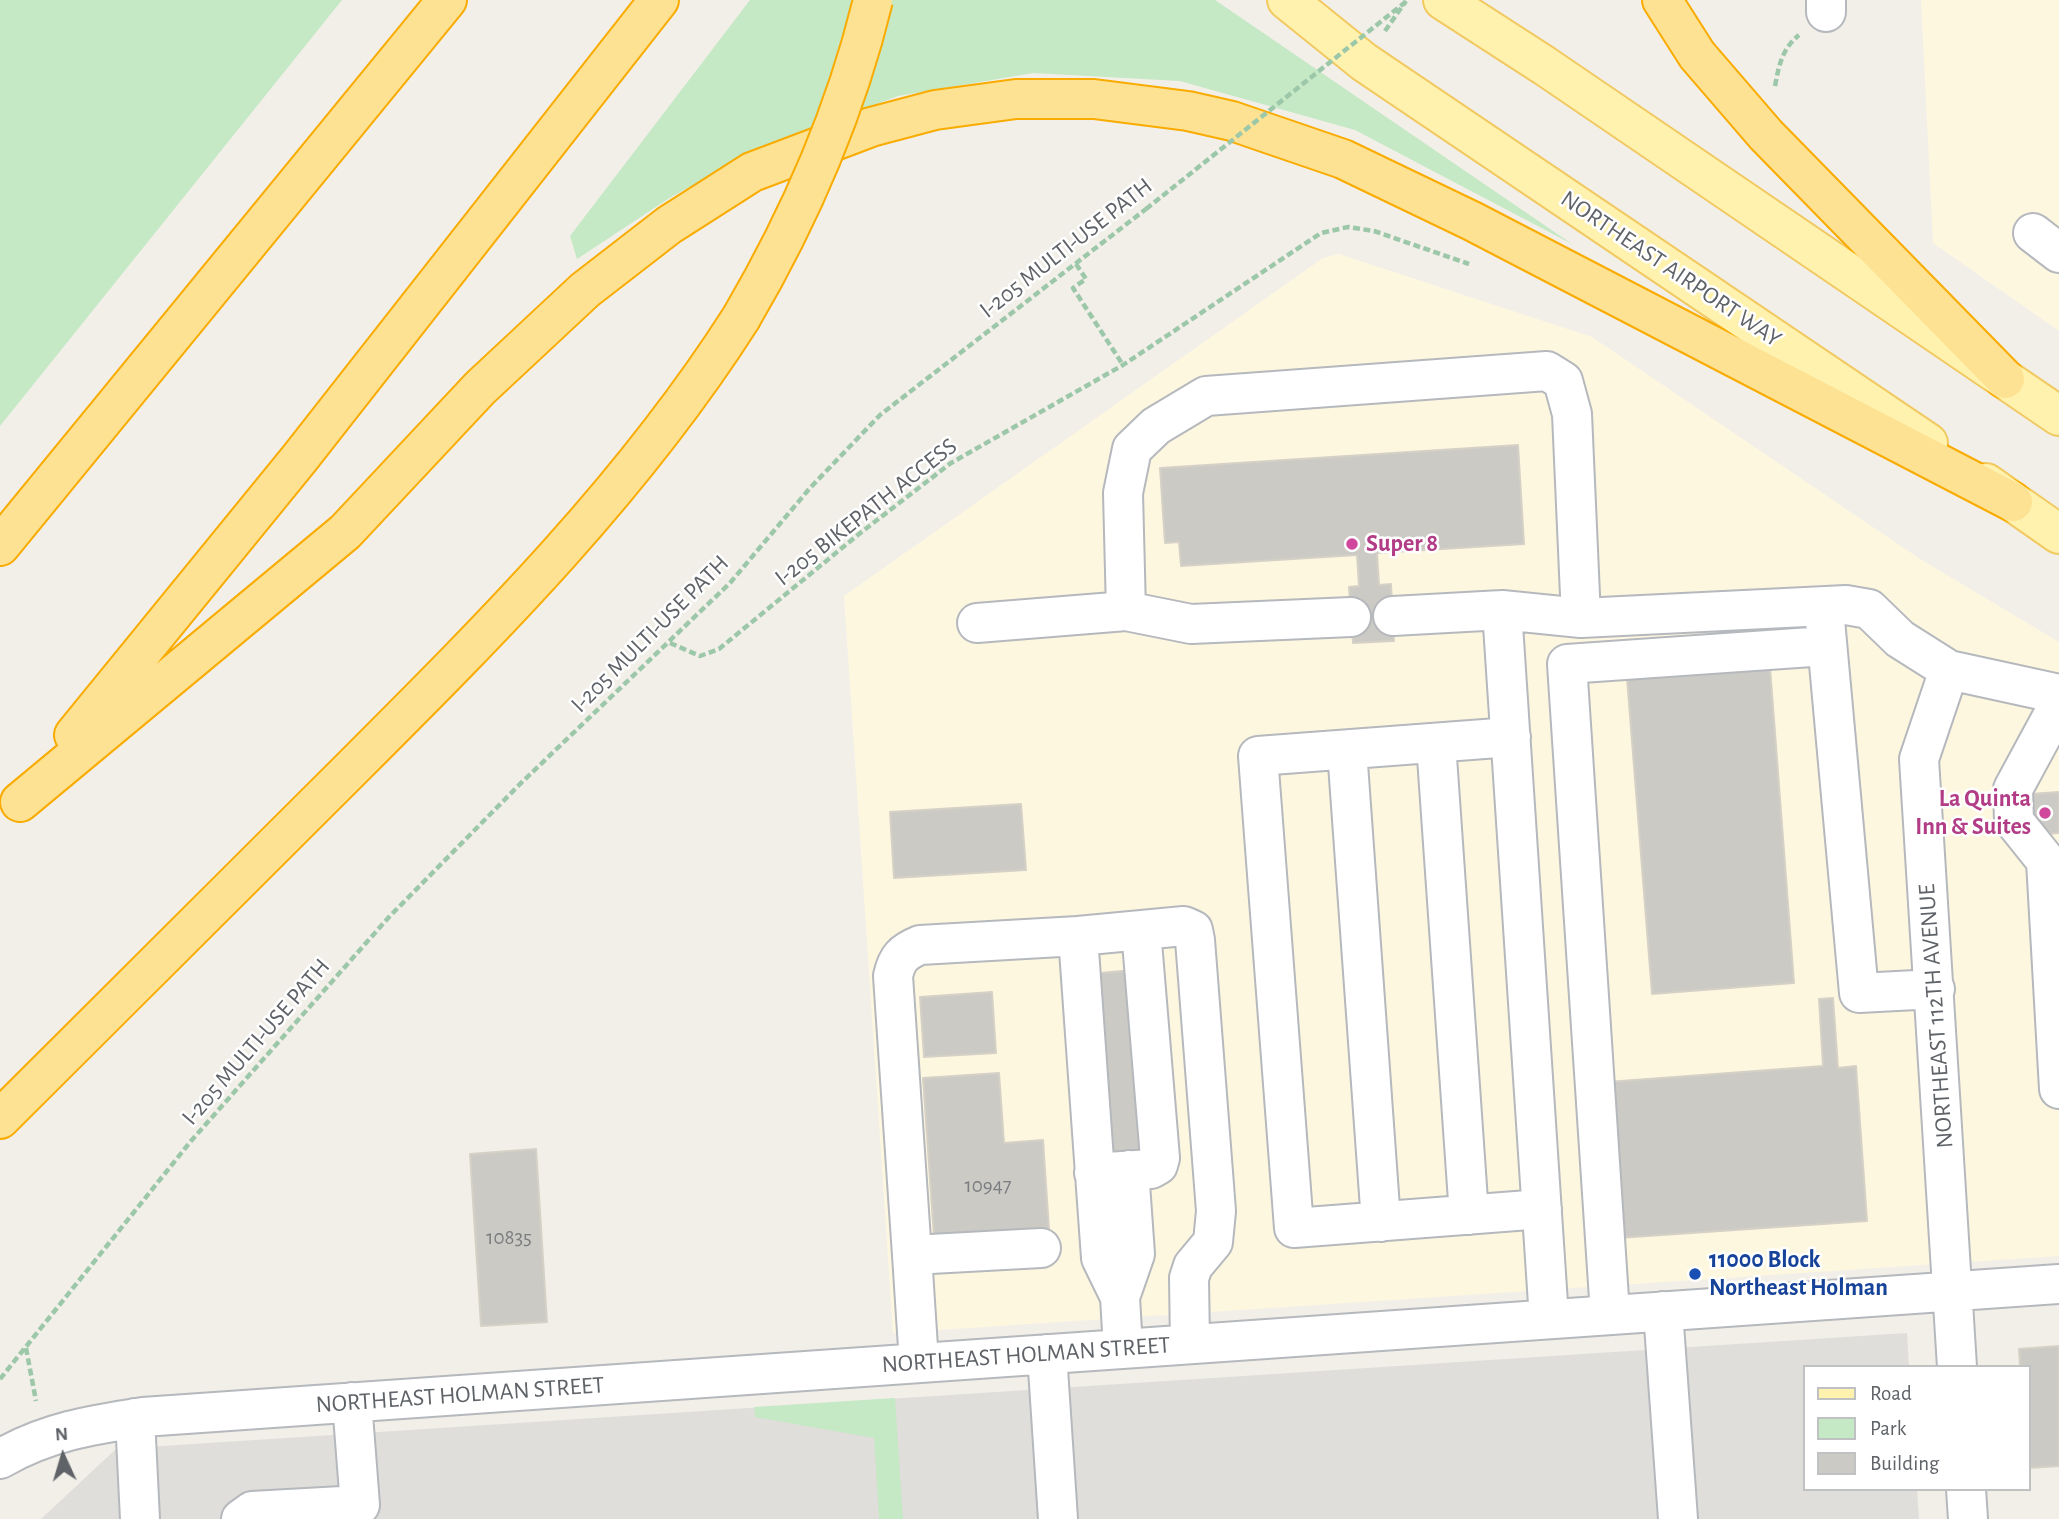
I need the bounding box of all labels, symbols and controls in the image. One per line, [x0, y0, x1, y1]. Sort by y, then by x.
street label: I-205 MULTI-USE PATH [974, 172, 1158, 324]
street label: NORTHEAST AIRPORT WAY [1555, 184, 1787, 354]
street label: I-205 BIKEPATH ACCESS [769, 432, 963, 592]
place label: Super 8 [1366, 530, 1438, 558]
marker: Super 8 [1344, 536, 1360, 552]
street label: I-205 MULTI-USE PATH [565, 549, 735, 719]
place label: La Quinta Inn & Suites [1915, 785, 2031, 841]
marker: La Quinta Inn & Suites [2037, 805, 2053, 821]
street label: NORTHEAST 112TH AVENUE [1912, 883, 1960, 1149]
street label: I-205 MULTI-USE PATH [176, 953, 336, 1131]
house number: 10947 [964, 1173, 1012, 1199]
house number: 10835 [486, 1225, 532, 1251]
place label: 11000 Block Northeast Holman [1709, 1246, 1888, 1302]
marker: 11000 Block Northeast Holman [1687, 1266, 1703, 1282]
street label: NORTHEAST HOLMAN STREET [881, 1331, 1171, 1379]
legend [1804, 1365, 2031, 1491]
street label: NORTHEAST HOLMAN STREET [315, 1371, 605, 1419]
text: Road [1870, 1383, 1912, 1404]
text: Park [1870, 1418, 1906, 1439]
north arrow [28, 1421, 98, 1491]
text: N [54, 1425, 69, 1444]
text: Building [1870, 1453, 1939, 1474]

